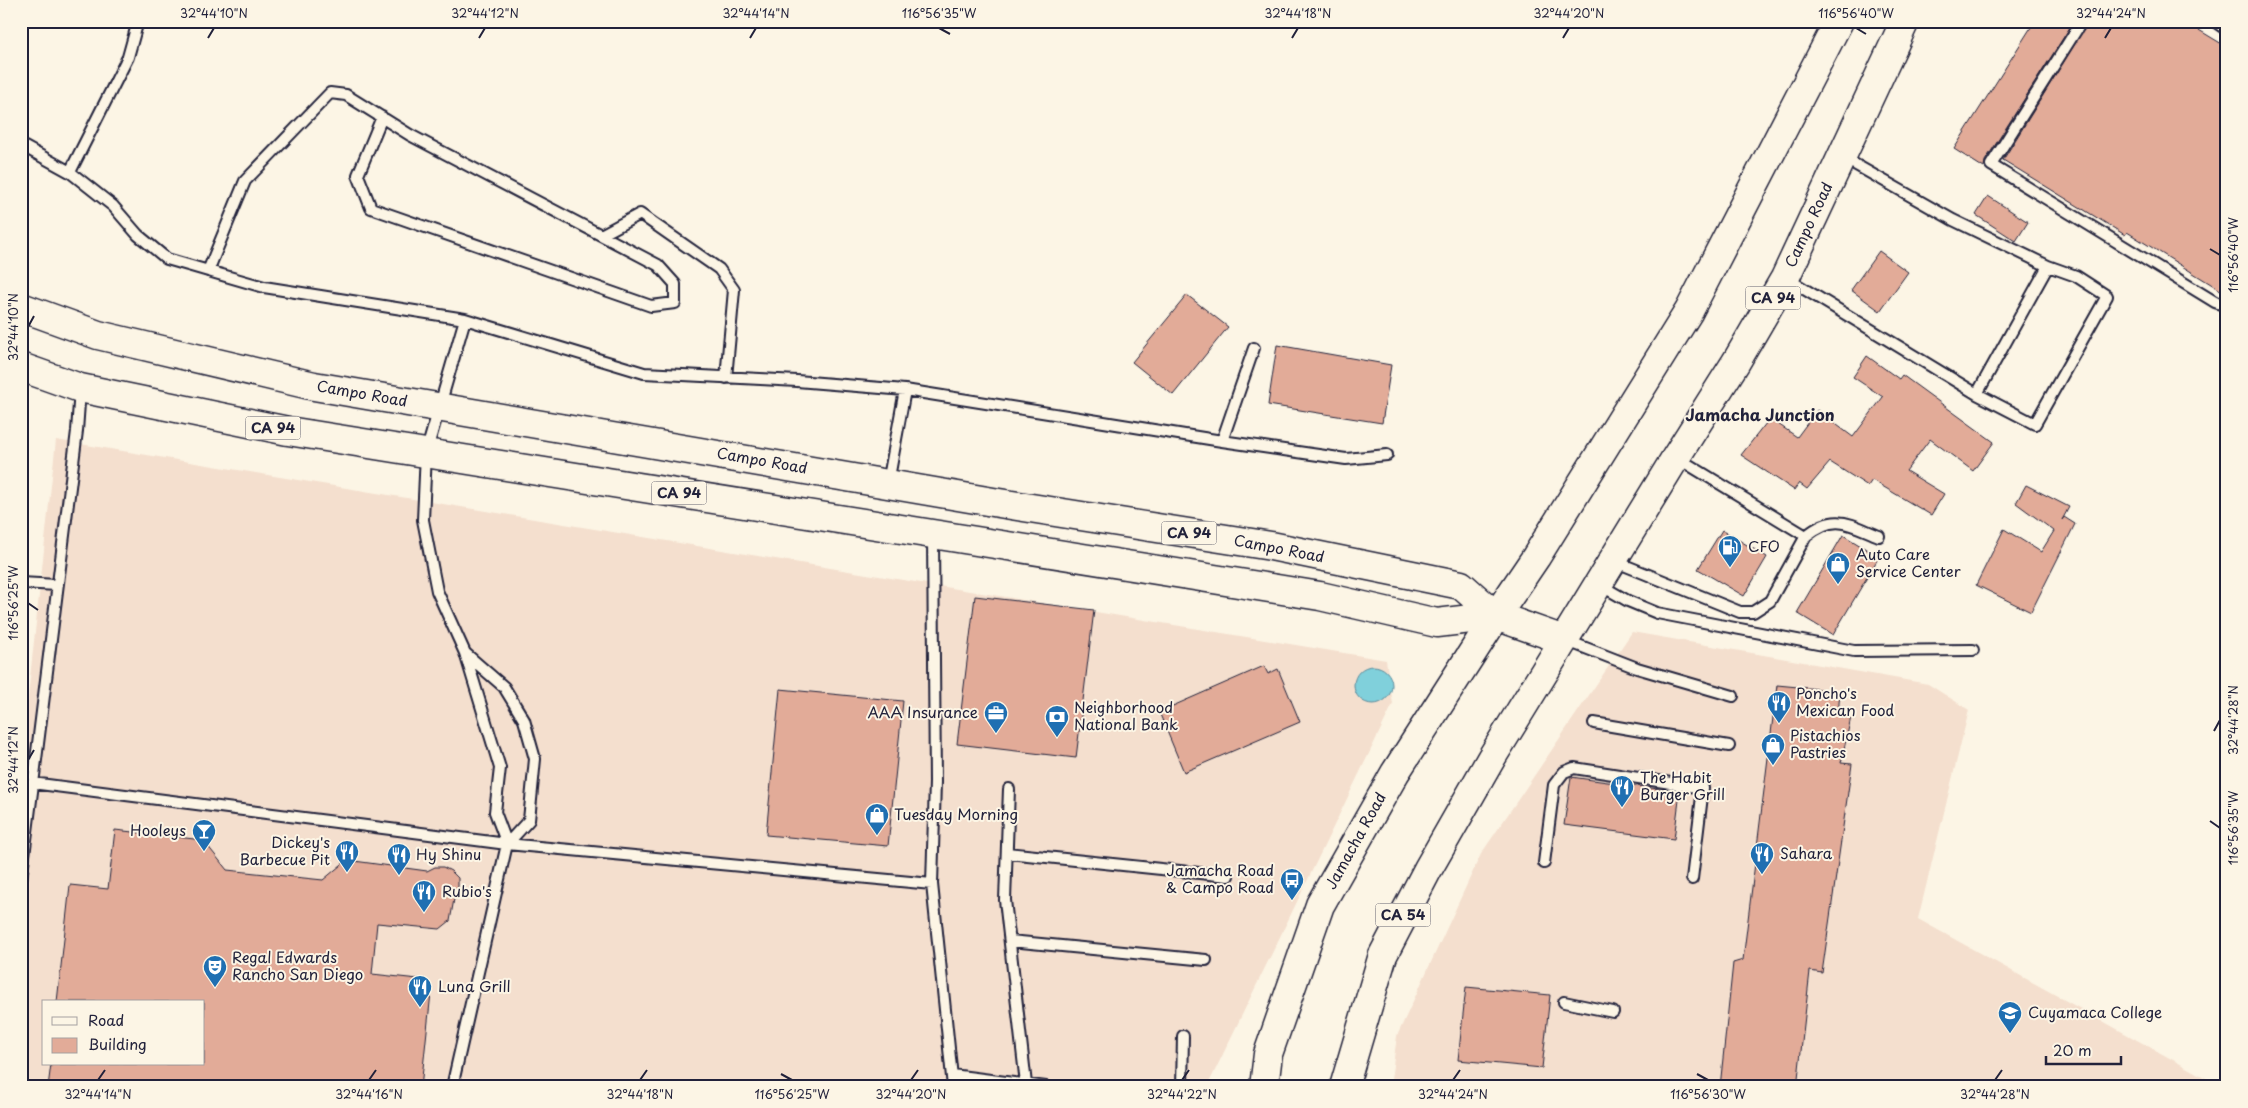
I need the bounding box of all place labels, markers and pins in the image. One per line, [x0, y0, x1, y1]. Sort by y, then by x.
fuel station icon: CFO [1717, 534, 1743, 568]
place label: CFO [1748, 534, 1780, 557]
place label: Auto Care Service Center [1856, 542, 1961, 582]
shop icon: Auto Care Service Center [1825, 551, 1851, 585]
place label: Poncho's Mexican Food [1796, 681, 1894, 721]
restaurant icon: Poncho's Mexican Food [1766, 690, 1792, 724]
place label: Neighborhood National Bank [1074, 695, 1178, 735]
place label: AAA Insurance [867, 700, 978, 723]
office icon: AAA Insurance [983, 700, 1009, 734]
bank icon: Neighborhood National Bank [1044, 704, 1070, 738]
place label: Pistachios Pastries [1790, 723, 1861, 763]
shop icon: Pistachios Pastries [1760, 732, 1786, 766]
place label: The Habit Burger Grill [1640, 765, 1725, 805]
restaurant icon: The Habit Burger Grill [1609, 774, 1635, 808]
shop icon: Tuesday Morning [864, 802, 890, 836]
place label: Tuesday Morning [894, 802, 1018, 825]
place label: Hooleys [130, 818, 186, 841]
bar icon: Hooleys [191, 818, 217, 852]
place label: Dickey's Barbecue Pit [240, 830, 330, 870]
restaurant icon: Dickey's Barbecue Pit [334, 839, 360, 873]
restaurant icon: Sahara [1749, 841, 1775, 875]
place label: Sahara [1780, 841, 1833, 864]
restaurant icon: Hy Shinu [386, 842, 412, 876]
place label: Hy Shinu [416, 842, 481, 865]
place label: Jamacha Road & Campo Road [1166, 858, 1274, 898]
bus stop icon: Jamacha Road & Campo Road [1279, 867, 1305, 901]
restaurant icon: Rubio's [411, 879, 437, 913]
place label: Rubio's [442, 879, 492, 902]
place label: Regal Edwards Rancho San Diego [232, 945, 363, 985]
theatre icon: Regal Edwards Rancho San Diego [202, 954, 228, 988]
restaurant icon: Luna Grill [407, 974, 433, 1008]
place label: Luna Grill [438, 974, 511, 997]
school or university icon: Cuyamaca College [1997, 1000, 2023, 1034]
place label: Cuyamaca College [2028, 1000, 2162, 1023]

